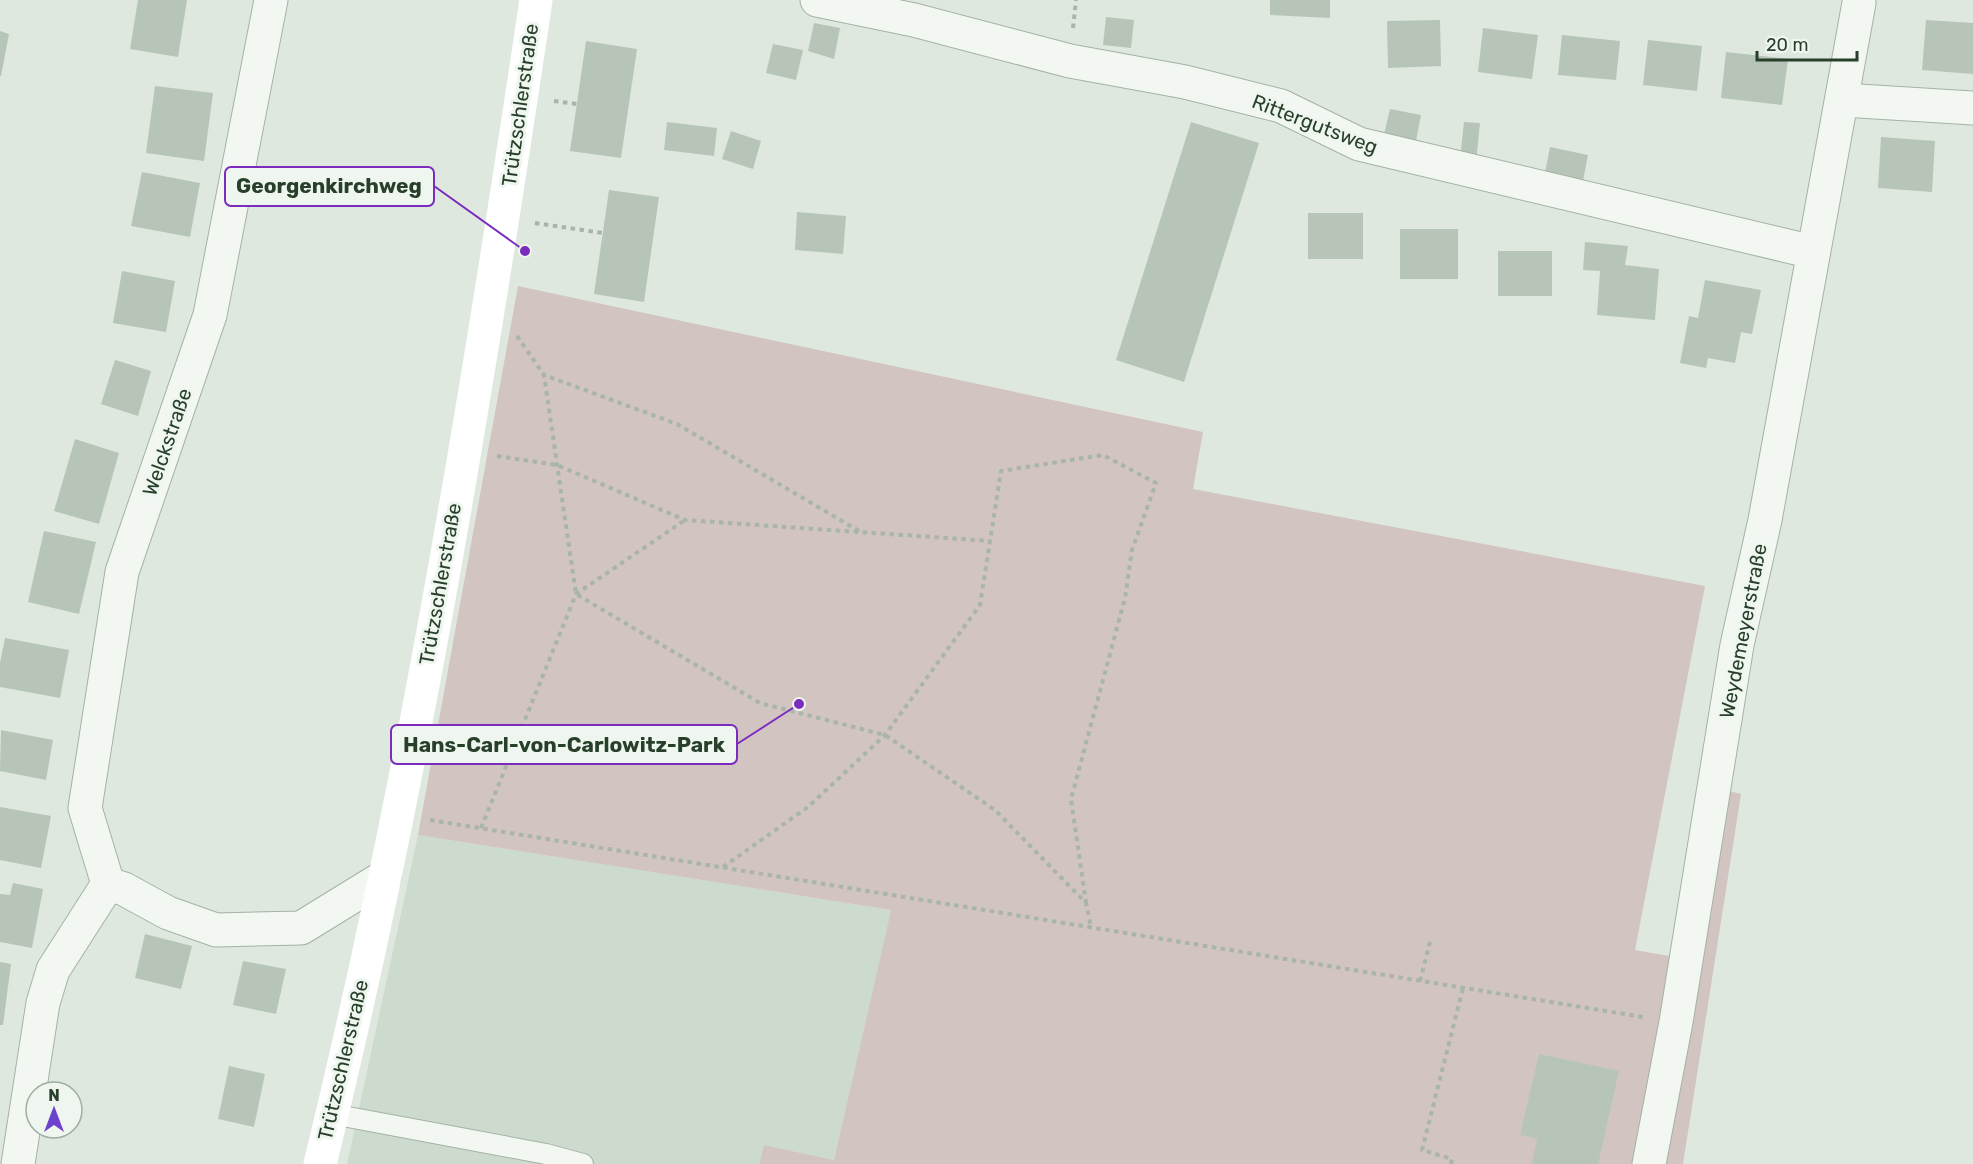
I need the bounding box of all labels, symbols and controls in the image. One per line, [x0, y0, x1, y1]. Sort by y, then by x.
street label: Trützschlerstraße [497, 22, 543, 188]
scale bar [1757, 24, 1858, 62]
text: 20 m [1766, 34, 1808, 56]
street label: Rittergutsweg [1249, 89, 1381, 159]
callout: Georgenkirchweg [225, 167, 434, 206]
text: Georgenkirchweg [236, 173, 422, 198]
street label: Welckstraße [137, 385, 197, 499]
street label: Trützschlerstraße [414, 501, 466, 667]
street label: Weydemeyerstraße [1714, 541, 1772, 721]
callout: Hans-Carl-von-Carlowitz-Park [391, 725, 737, 764]
text: Hans-Carl-von-Carlowitz-Park [403, 732, 726, 757]
street label: Trützschlerstraße [313, 977, 373, 1143]
north arrow [24, 1080, 84, 1140]
text: N [48, 1086, 60, 1105]

